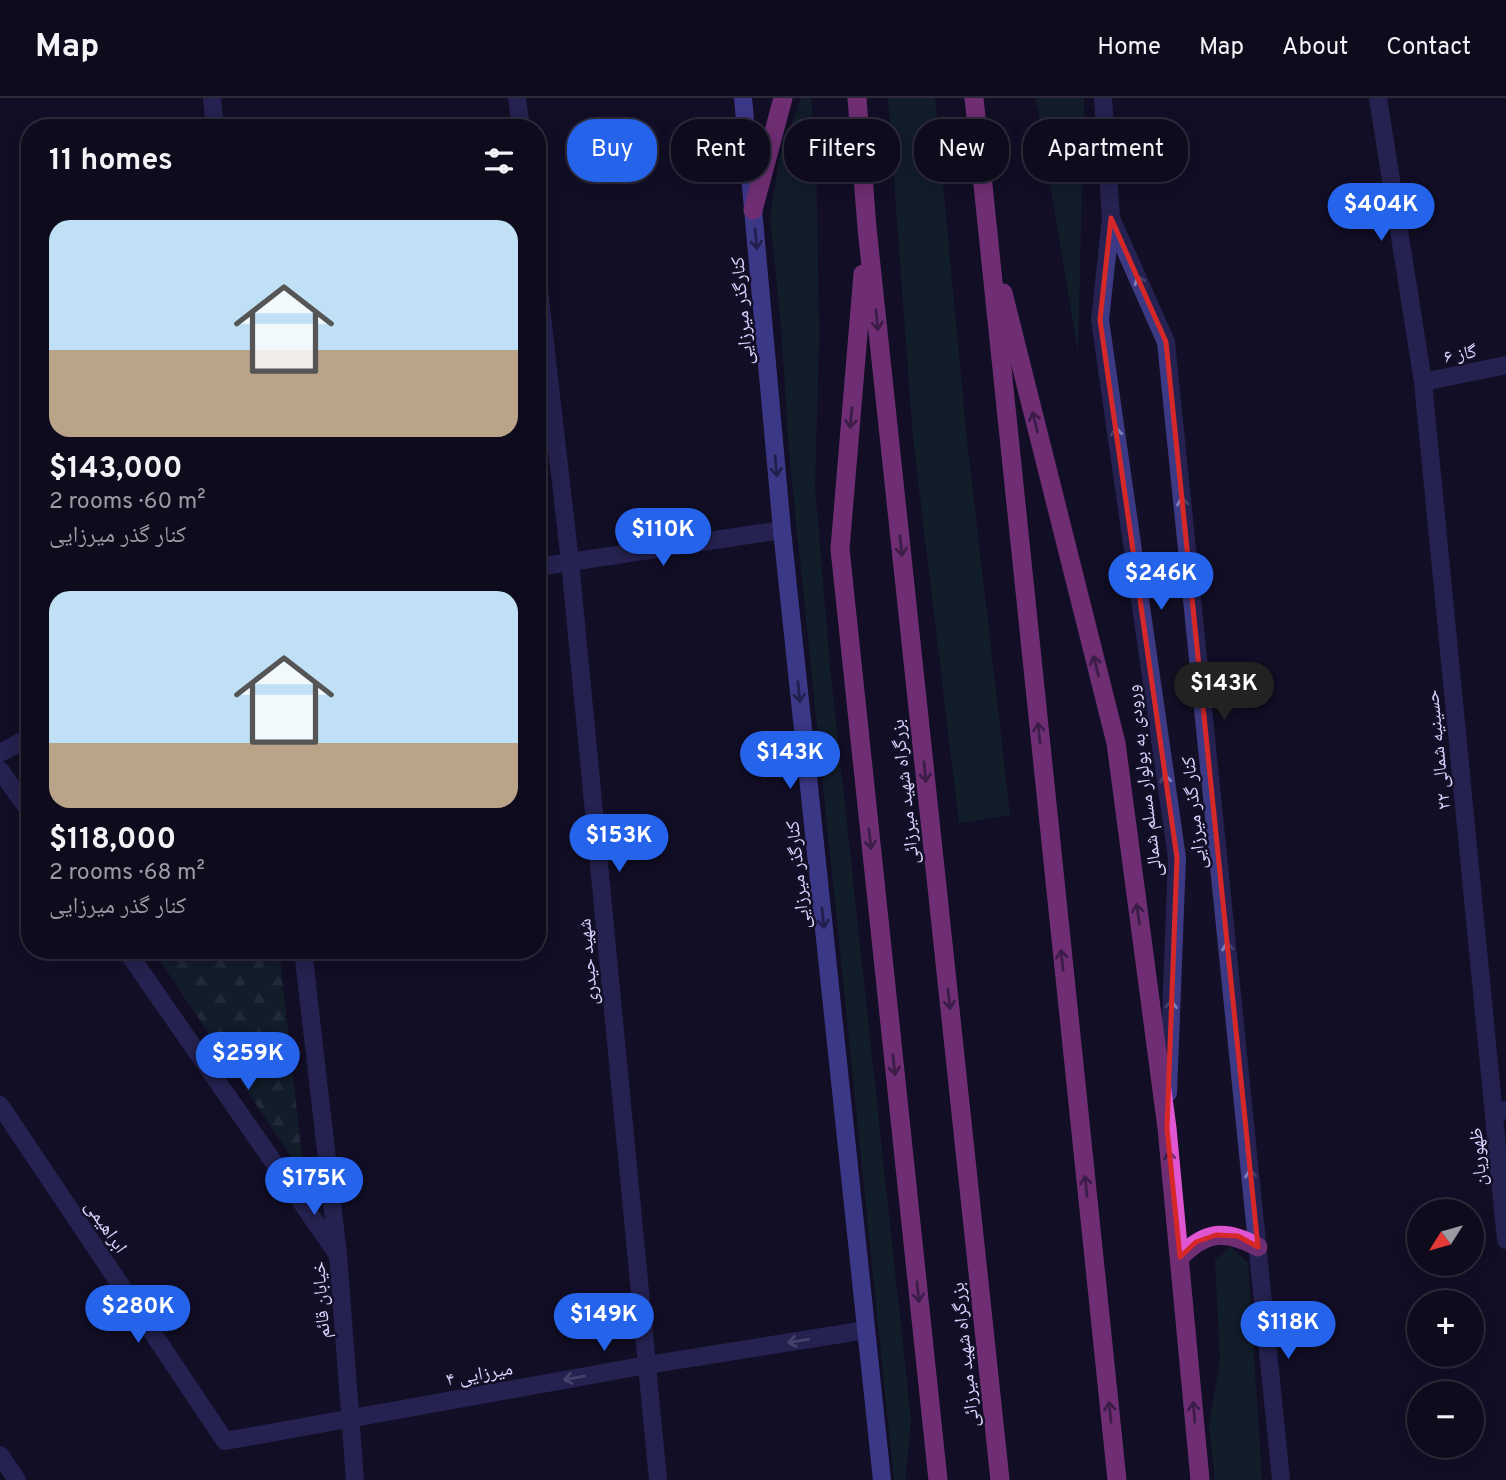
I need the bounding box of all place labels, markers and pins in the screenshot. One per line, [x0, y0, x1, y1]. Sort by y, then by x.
pin: $404K [1332, 184, 1430, 243]
pin: $110K [614, 508, 712, 568]
pin: $246K [1112, 552, 1210, 612]
pin: $143K [1175, 662, 1273, 722]
pin: $143K [741, 732, 839, 791]
pin: $153K [570, 814, 668, 874]
pin: $259K [199, 1032, 297, 1092]
pin: $175K [265, 1158, 363, 1217]
pin: $280K [89, 1286, 187, 1345]
pin: $149K [555, 1294, 653, 1353]
pin: $118K [1239, 1302, 1337, 1361]

